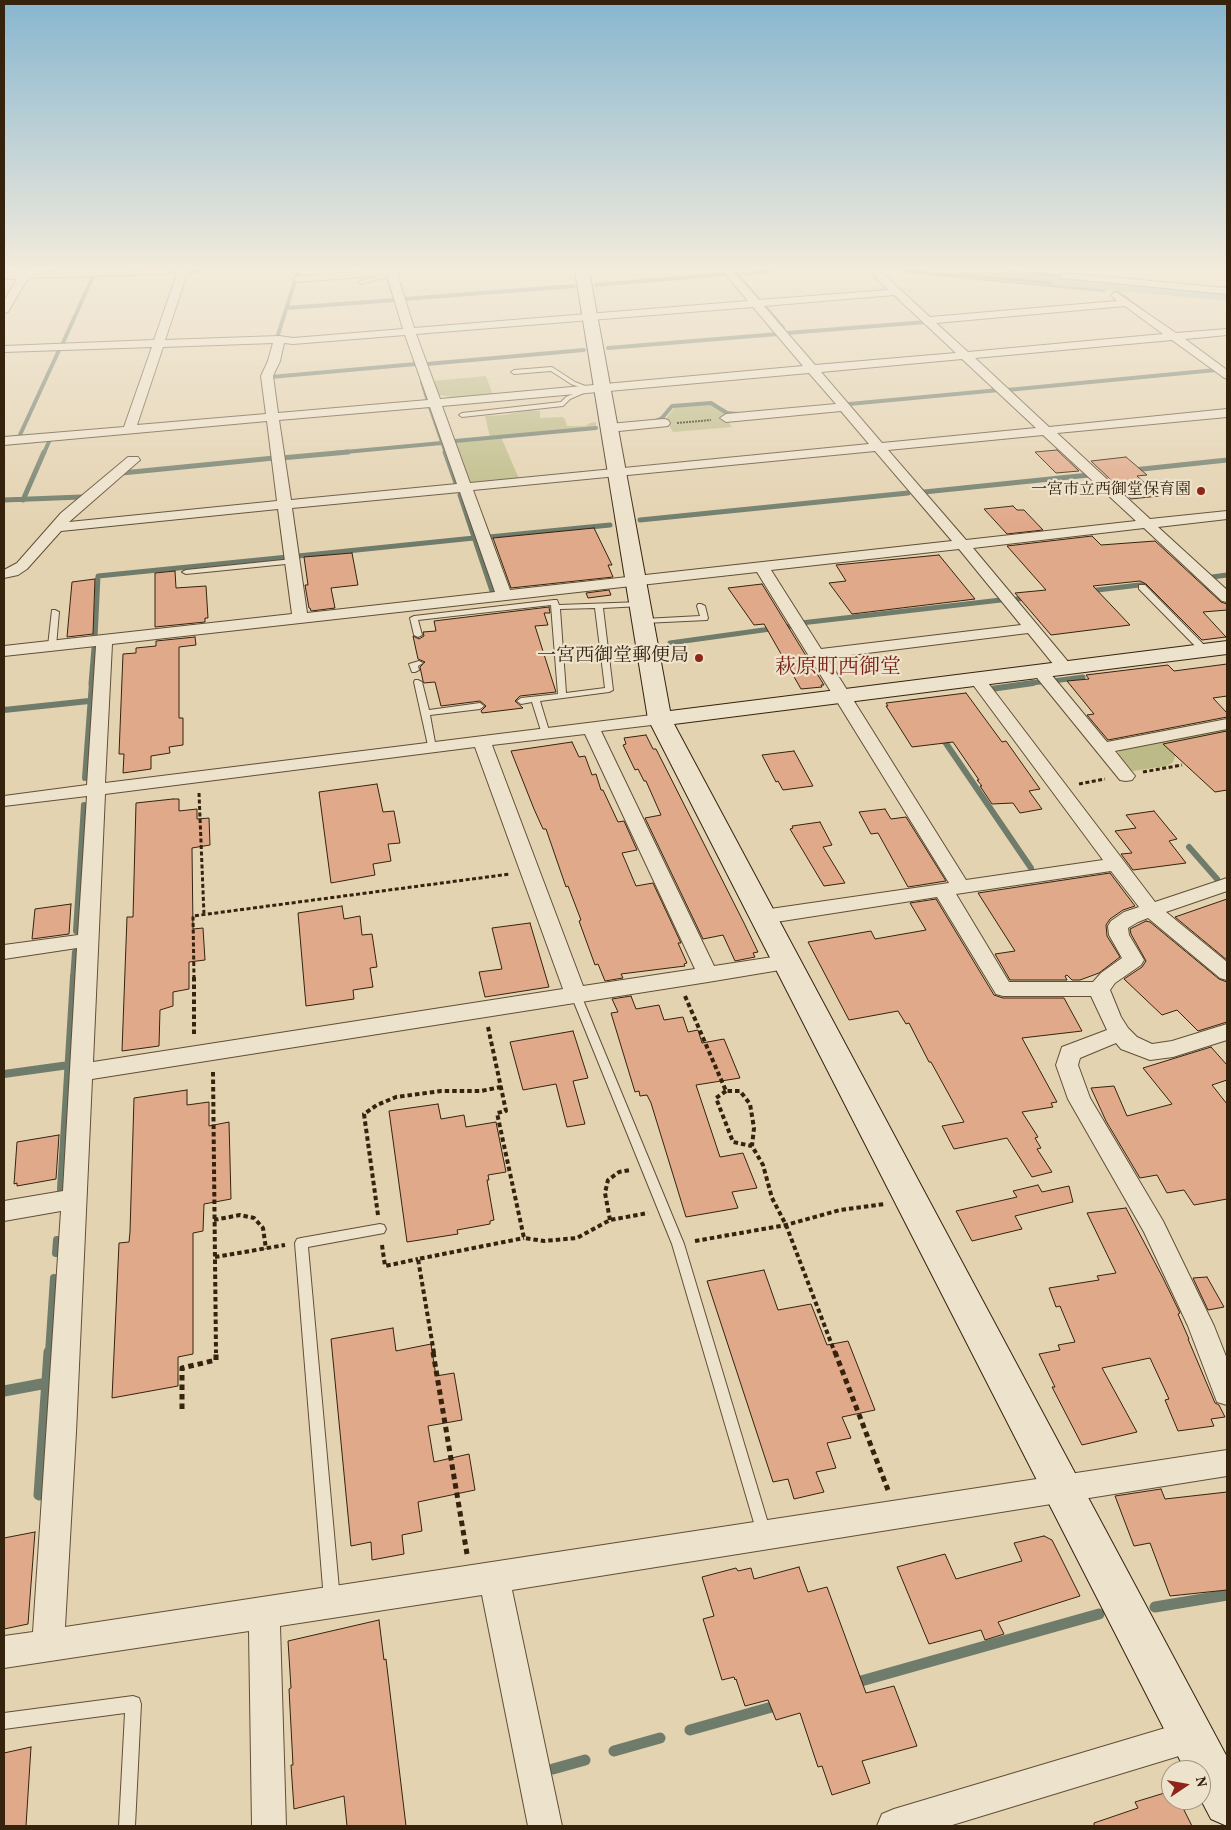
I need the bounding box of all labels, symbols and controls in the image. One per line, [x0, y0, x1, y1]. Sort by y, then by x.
place label: 一宮市立西御堂保育園 [1031, 481, 1191, 501]
marker: 一宮市立西御堂保育園 [1195, 485, 1207, 497]
place label: 一宮西御堂郵便局 [537, 647, 689, 669]
marker: 一宮西御堂郵便局 [693, 652, 705, 664]
district label: 萩原町西御堂 [775, 656, 901, 682]
north arrow [1161, 1760, 1211, 1810]
text: N [1190, 1775, 1211, 1789]

